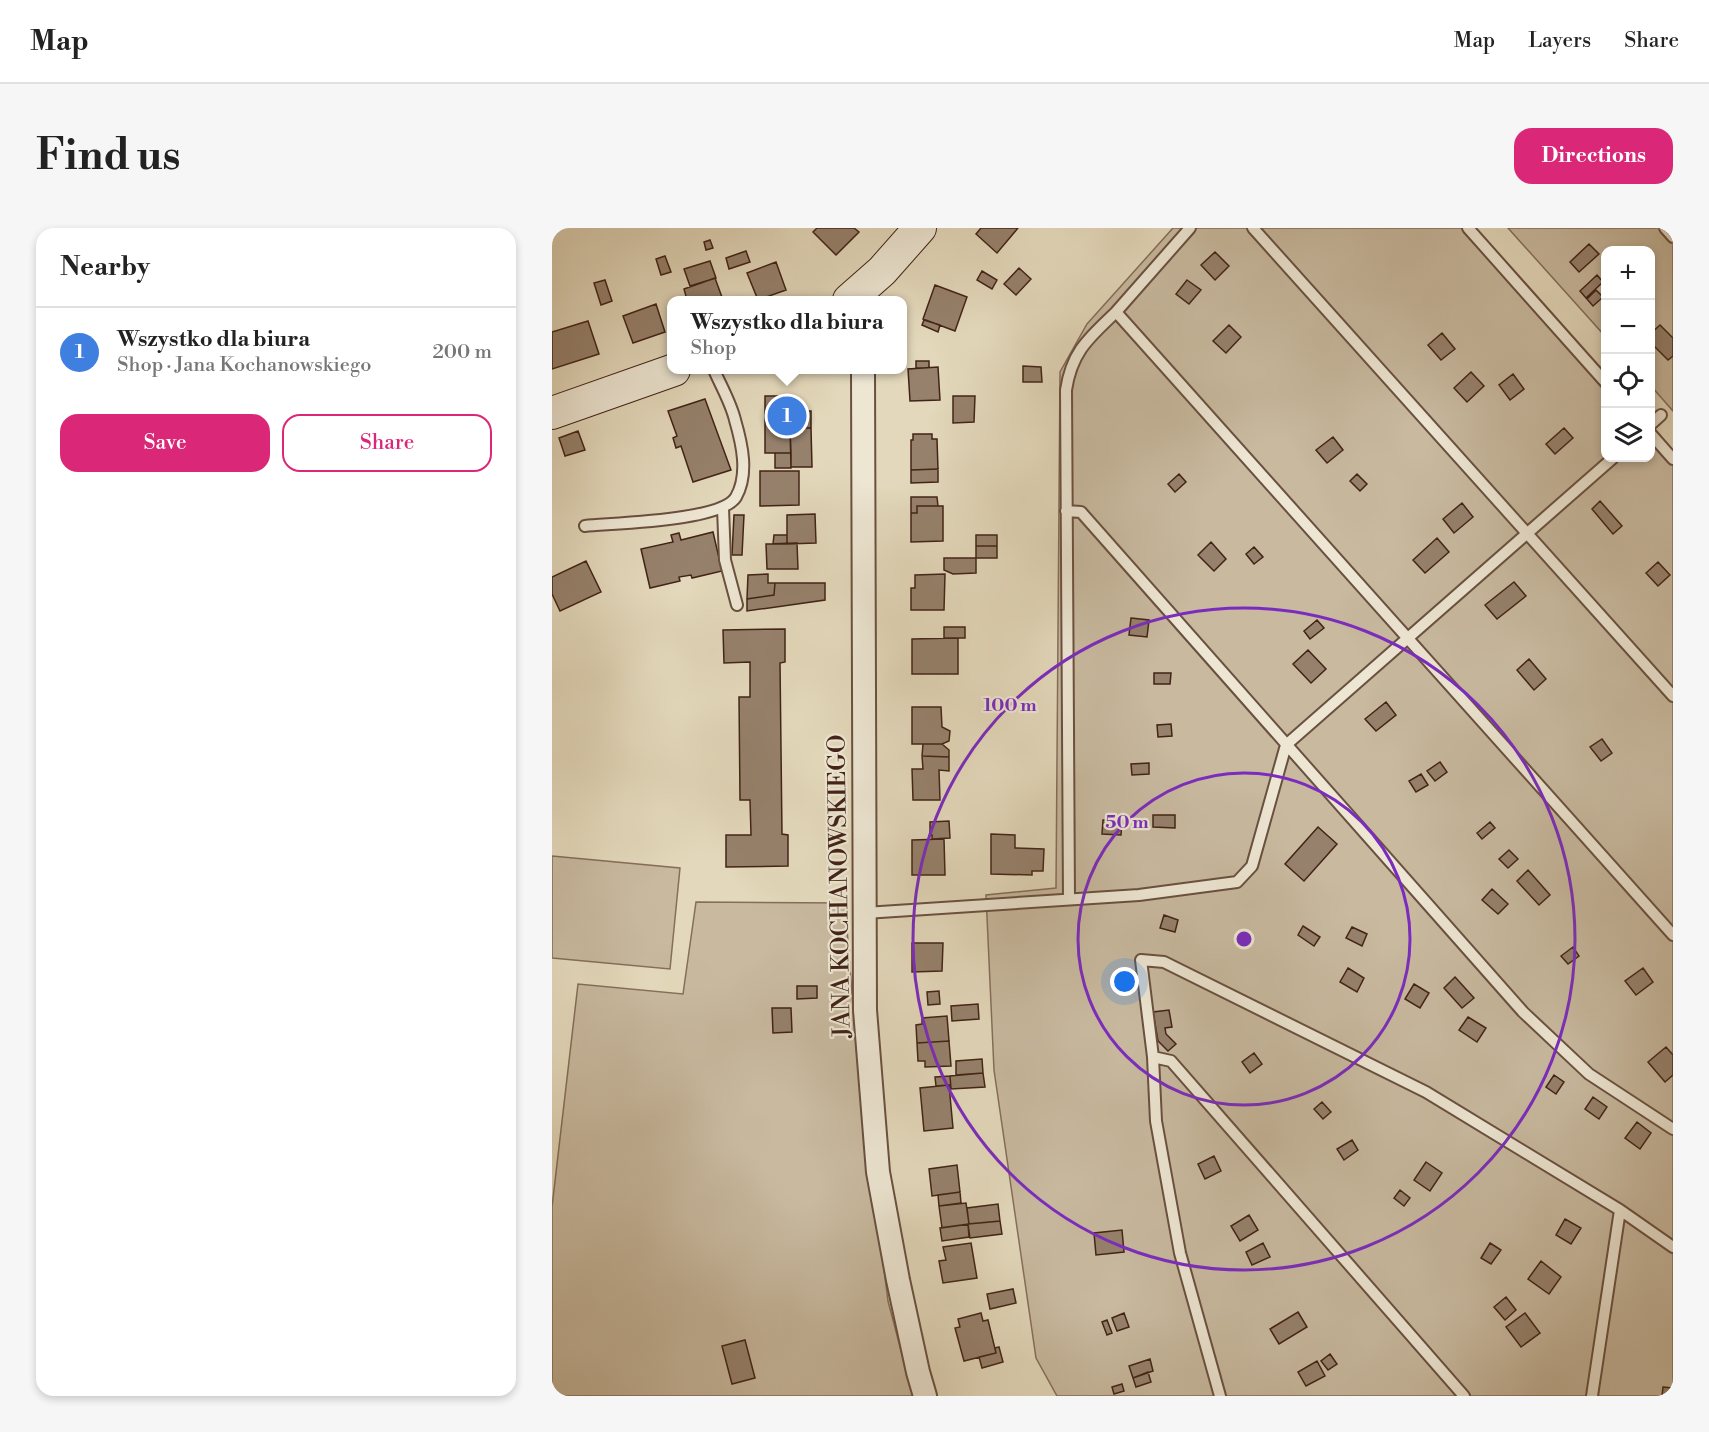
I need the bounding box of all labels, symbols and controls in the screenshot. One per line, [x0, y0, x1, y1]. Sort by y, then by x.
text: Map [30, 24, 89, 59]
text: Map [1454, 28, 1495, 54]
text: Layers [1528, 28, 1591, 54]
text: Share [1624, 28, 1679, 54]
button: Directions [1514, 128, 1673, 184]
text: Find us [36, 130, 180, 183]
map controls [1601, 246, 1655, 462]
button: + [1601, 246, 1655, 300]
text: Nearby [60, 251, 150, 283]
popup [667, 296, 907, 374]
button: − [1601, 300, 1655, 354]
text: Wszystko dla biura [690, 309, 884, 336]
text: Wszystko dla biura [117, 326, 310, 353]
text: Shop [690, 336, 737, 361]
text: 1 [75, 340, 84, 365]
text: 200 m [432, 340, 492, 365]
text: Shop · Jana Kochanowskiego [117, 353, 372, 378]
button: locate [1601, 354, 1655, 408]
pin: 1 [768, 394, 806, 438]
button: layers [1601, 408, 1655, 462]
button: Save [60, 414, 270, 472]
button: Share [282, 414, 492, 472]
text: 100 m [983, 694, 1037, 717]
street label: JANA KOCHANOWSKIEGO [822, 734, 858, 1039]
text: 50 m [1105, 811, 1149, 834]
centre of rings [1234, 929, 1254, 949]
your location [1110, 967, 1139, 996]

